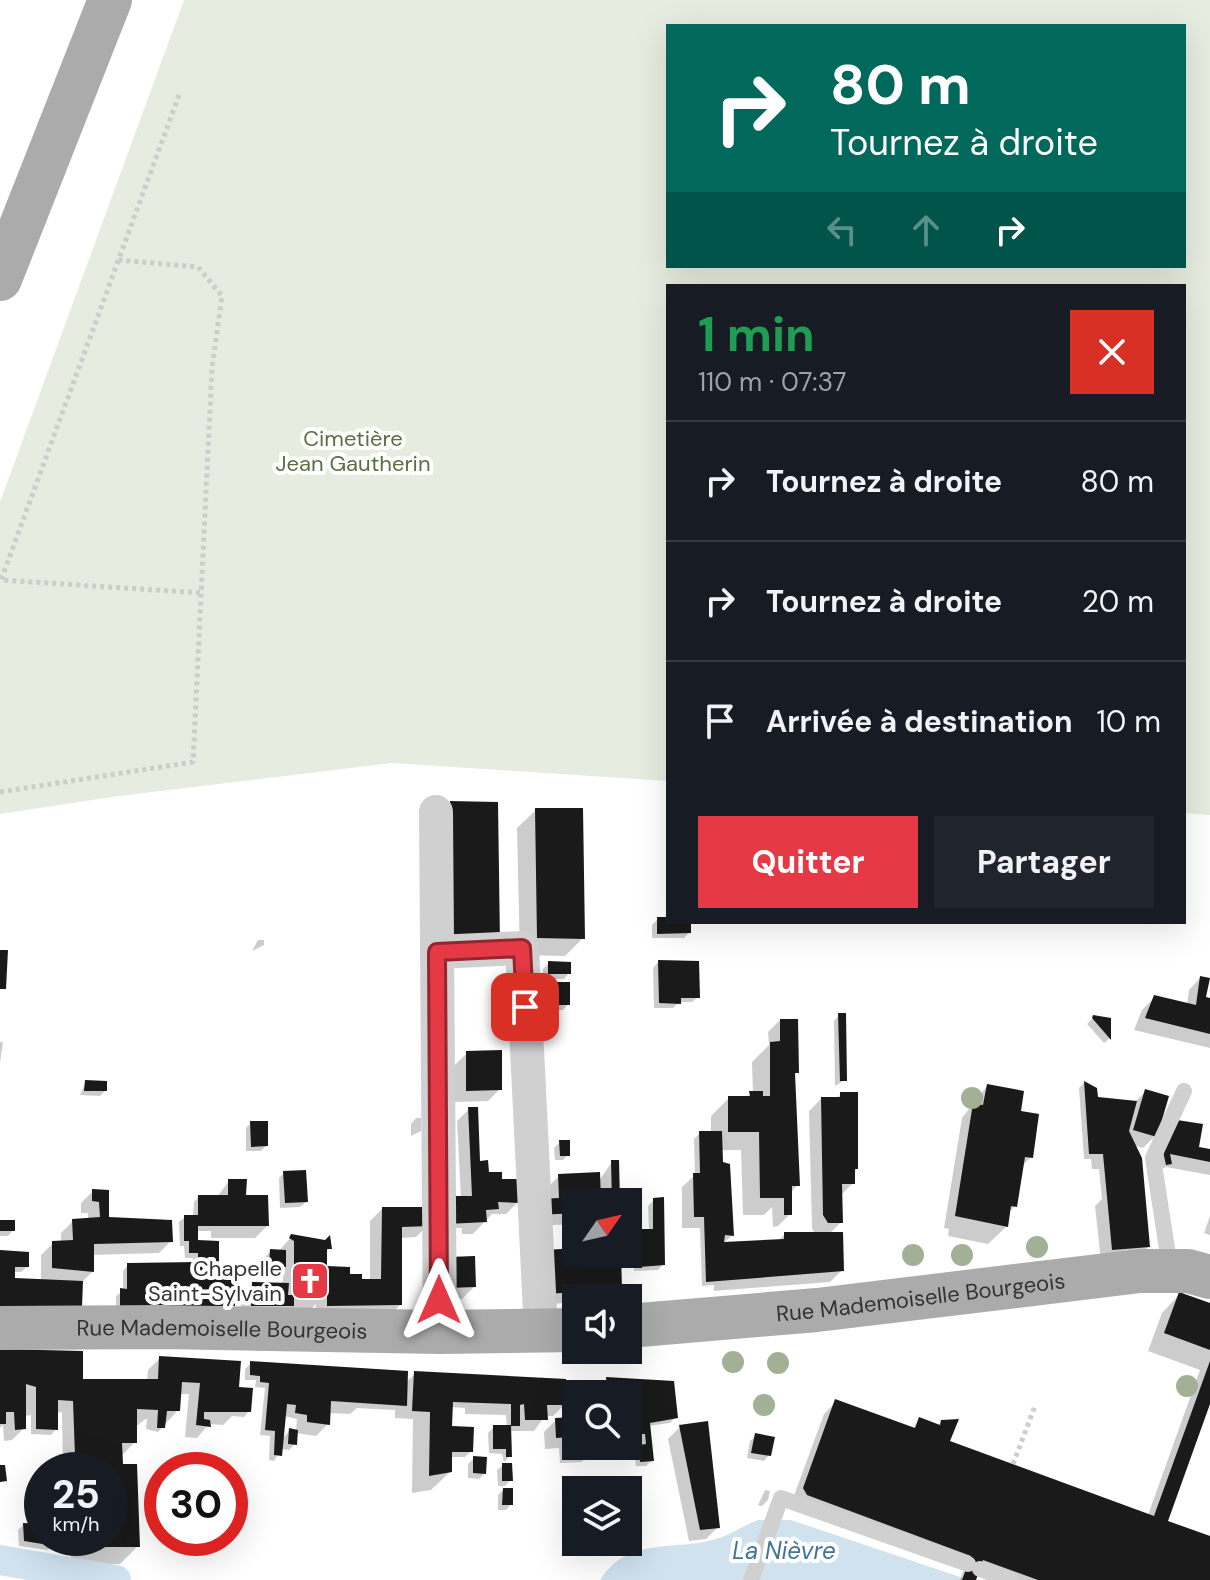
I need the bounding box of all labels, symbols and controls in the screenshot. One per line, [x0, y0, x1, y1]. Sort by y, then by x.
text: 80 m [830, 48, 971, 121]
icon: right [698, 56, 802, 160]
text: Tournez à droite [830, 119, 1098, 166]
icon: left [820, 208, 864, 252]
icon: ahead [904, 208, 948, 252]
icon: right [988, 208, 1032, 252]
text: 1 min [698, 303, 815, 366]
button: close [1070, 310, 1154, 394]
text: 110 m · 07:37 [698, 365, 846, 399]
park label: Cimetière Jean Gautherin [275, 424, 431, 478]
icon: right [698, 459, 742, 503]
text: Tournez à droite [766, 462, 1002, 501]
text: 80 m [1081, 462, 1154, 501]
icon: right [698, 579, 742, 623]
text: Tournez à droite [766, 582, 1002, 621]
text: 20 m [1082, 582, 1154, 621]
icon: arrive [698, 699, 742, 743]
text: Arrivée à destination [766, 702, 1072, 741]
text: 10 m [1096, 702, 1161, 741]
button: Quitter [698, 816, 918, 908]
button: Partager [934, 816, 1154, 908]
pin [491, 973, 559, 1041]
icon: arrive [503, 985, 547, 1029]
north arrow [562, 1188, 642, 1268]
map controls [562, 1188, 642, 1556]
place label: Chapelle Saint-Sylvain [148, 1254, 282, 1308]
position arrow [397, 1258, 481, 1342]
church icon: Chapelle Saint-Sylvain [289, 1260, 331, 1302]
street label: Rue Mademoiselle Bourgeois [775, 1266, 1067, 1328]
button: sound [562, 1284, 642, 1364]
street label: Rue Mademoiselle Bourgeois [76, 1312, 368, 1345]
button: search [562, 1380, 642, 1460]
speed limit sign: 30 [144, 1452, 248, 1556]
text: 25 [52, 1468, 100, 1520]
button: layers [562, 1476, 642, 1556]
text: km/h [52, 1511, 100, 1537]
water label: La Nièvre [732, 1535, 836, 1566]

